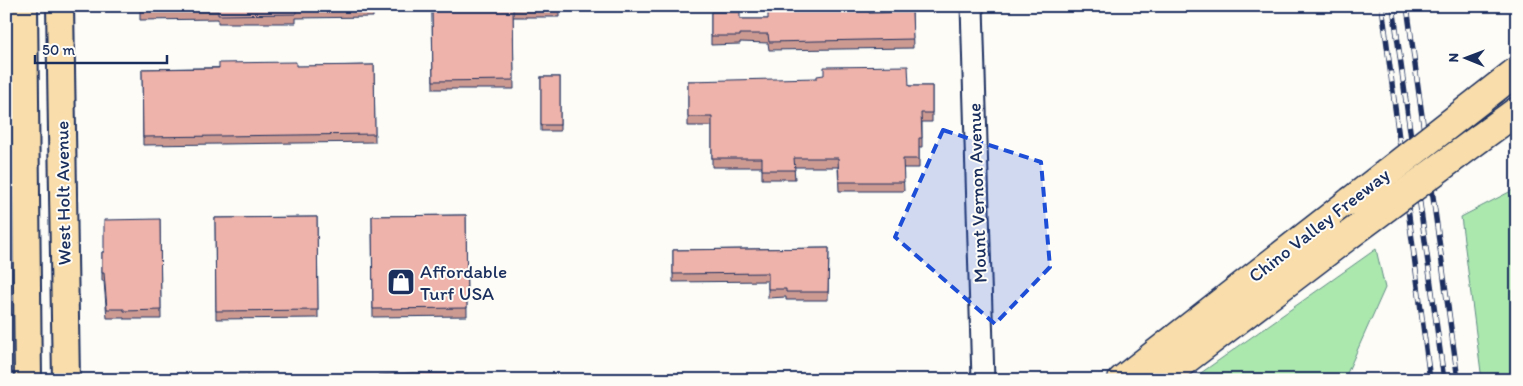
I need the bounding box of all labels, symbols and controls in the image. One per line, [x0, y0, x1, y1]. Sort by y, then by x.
scale bar [35, 32, 168, 64]
north arrow [1440, 32, 1490, 82]
text: 50 m [42, 41, 75, 59]
text: N [1445, 53, 1462, 63]
street label: Mount Vernon Avenue [962, 103, 992, 283]
street label: West Holt Avenue [50, 121, 76, 265]
street label: Chino Valley Freeway [1244, 163, 1394, 287]
place label: Affordable Turf USA [420, 260, 507, 305]
shop icon: Affordable Turf USA [386, 267, 416, 297]

